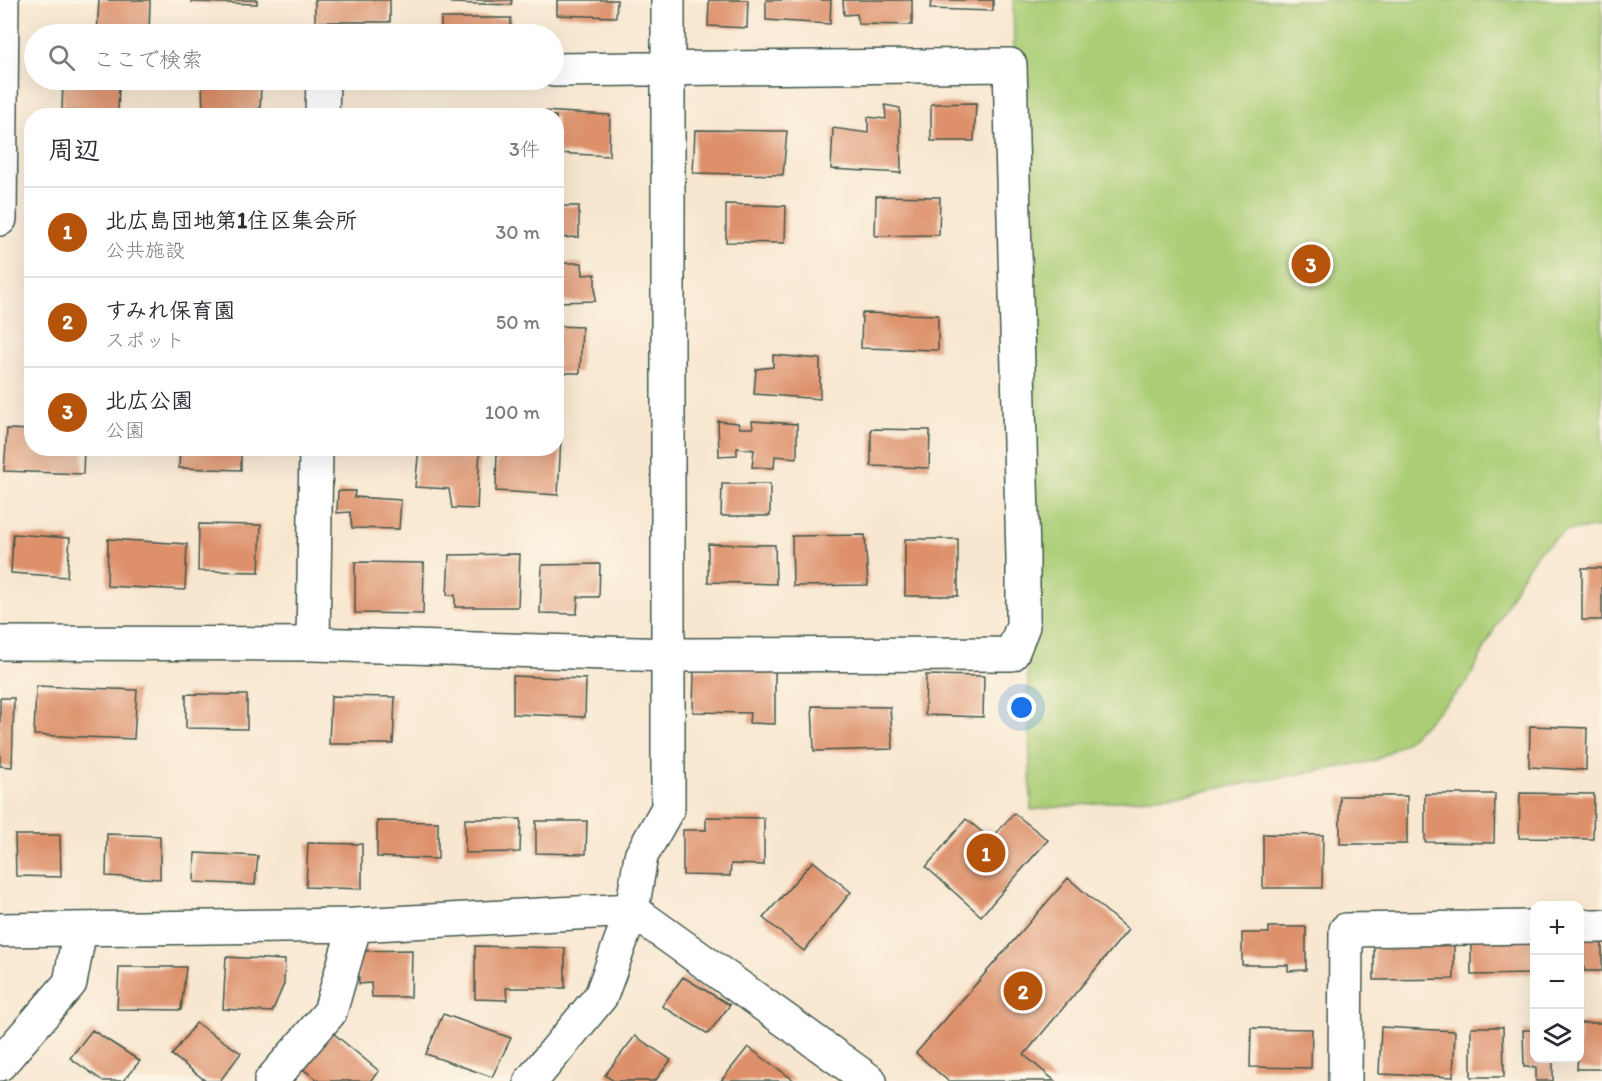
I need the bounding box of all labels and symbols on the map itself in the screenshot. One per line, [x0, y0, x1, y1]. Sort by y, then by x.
pin: 3 [1292, 242, 1330, 286]
your location [1007, 693, 1036, 722]
pin: 1 [966, 830, 1006, 876]
pin: 2 [1004, 968, 1042, 1014]

